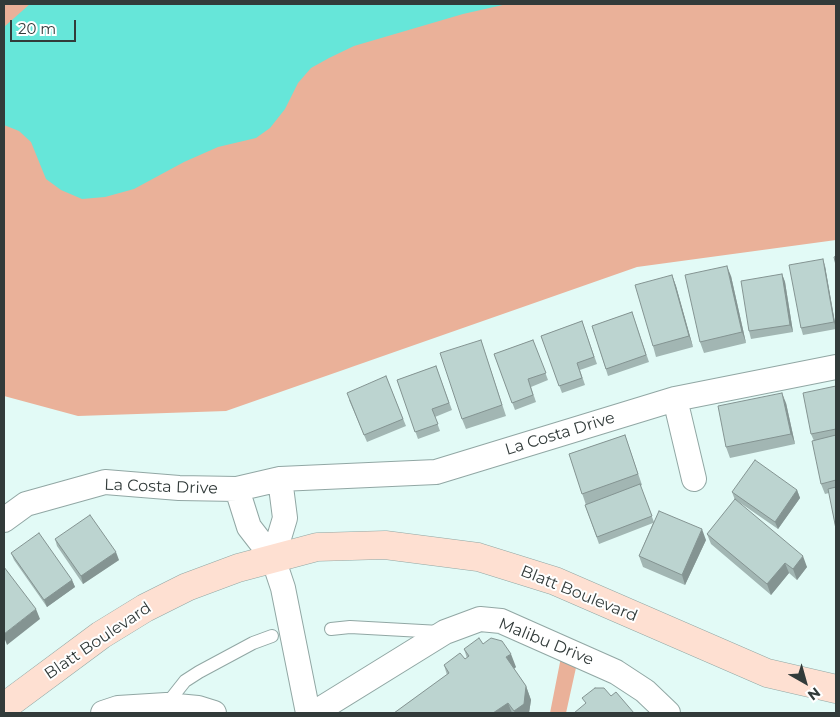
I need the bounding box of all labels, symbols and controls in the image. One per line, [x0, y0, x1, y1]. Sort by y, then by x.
scale bar [12, 10, 79, 42]
text: 20 m [18, 19, 56, 38]
street label: La Costa Drive [503, 408, 617, 460]
street label: La Costa Drive [104, 475, 218, 499]
street label: Blatt Boulevard [518, 562, 640, 626]
street label: Blatt Boulevard [41, 598, 155, 684]
street label: Malibu Drive [496, 614, 596, 670]
north arrow [780, 657, 830, 707]
text: N [804, 683, 824, 704]

